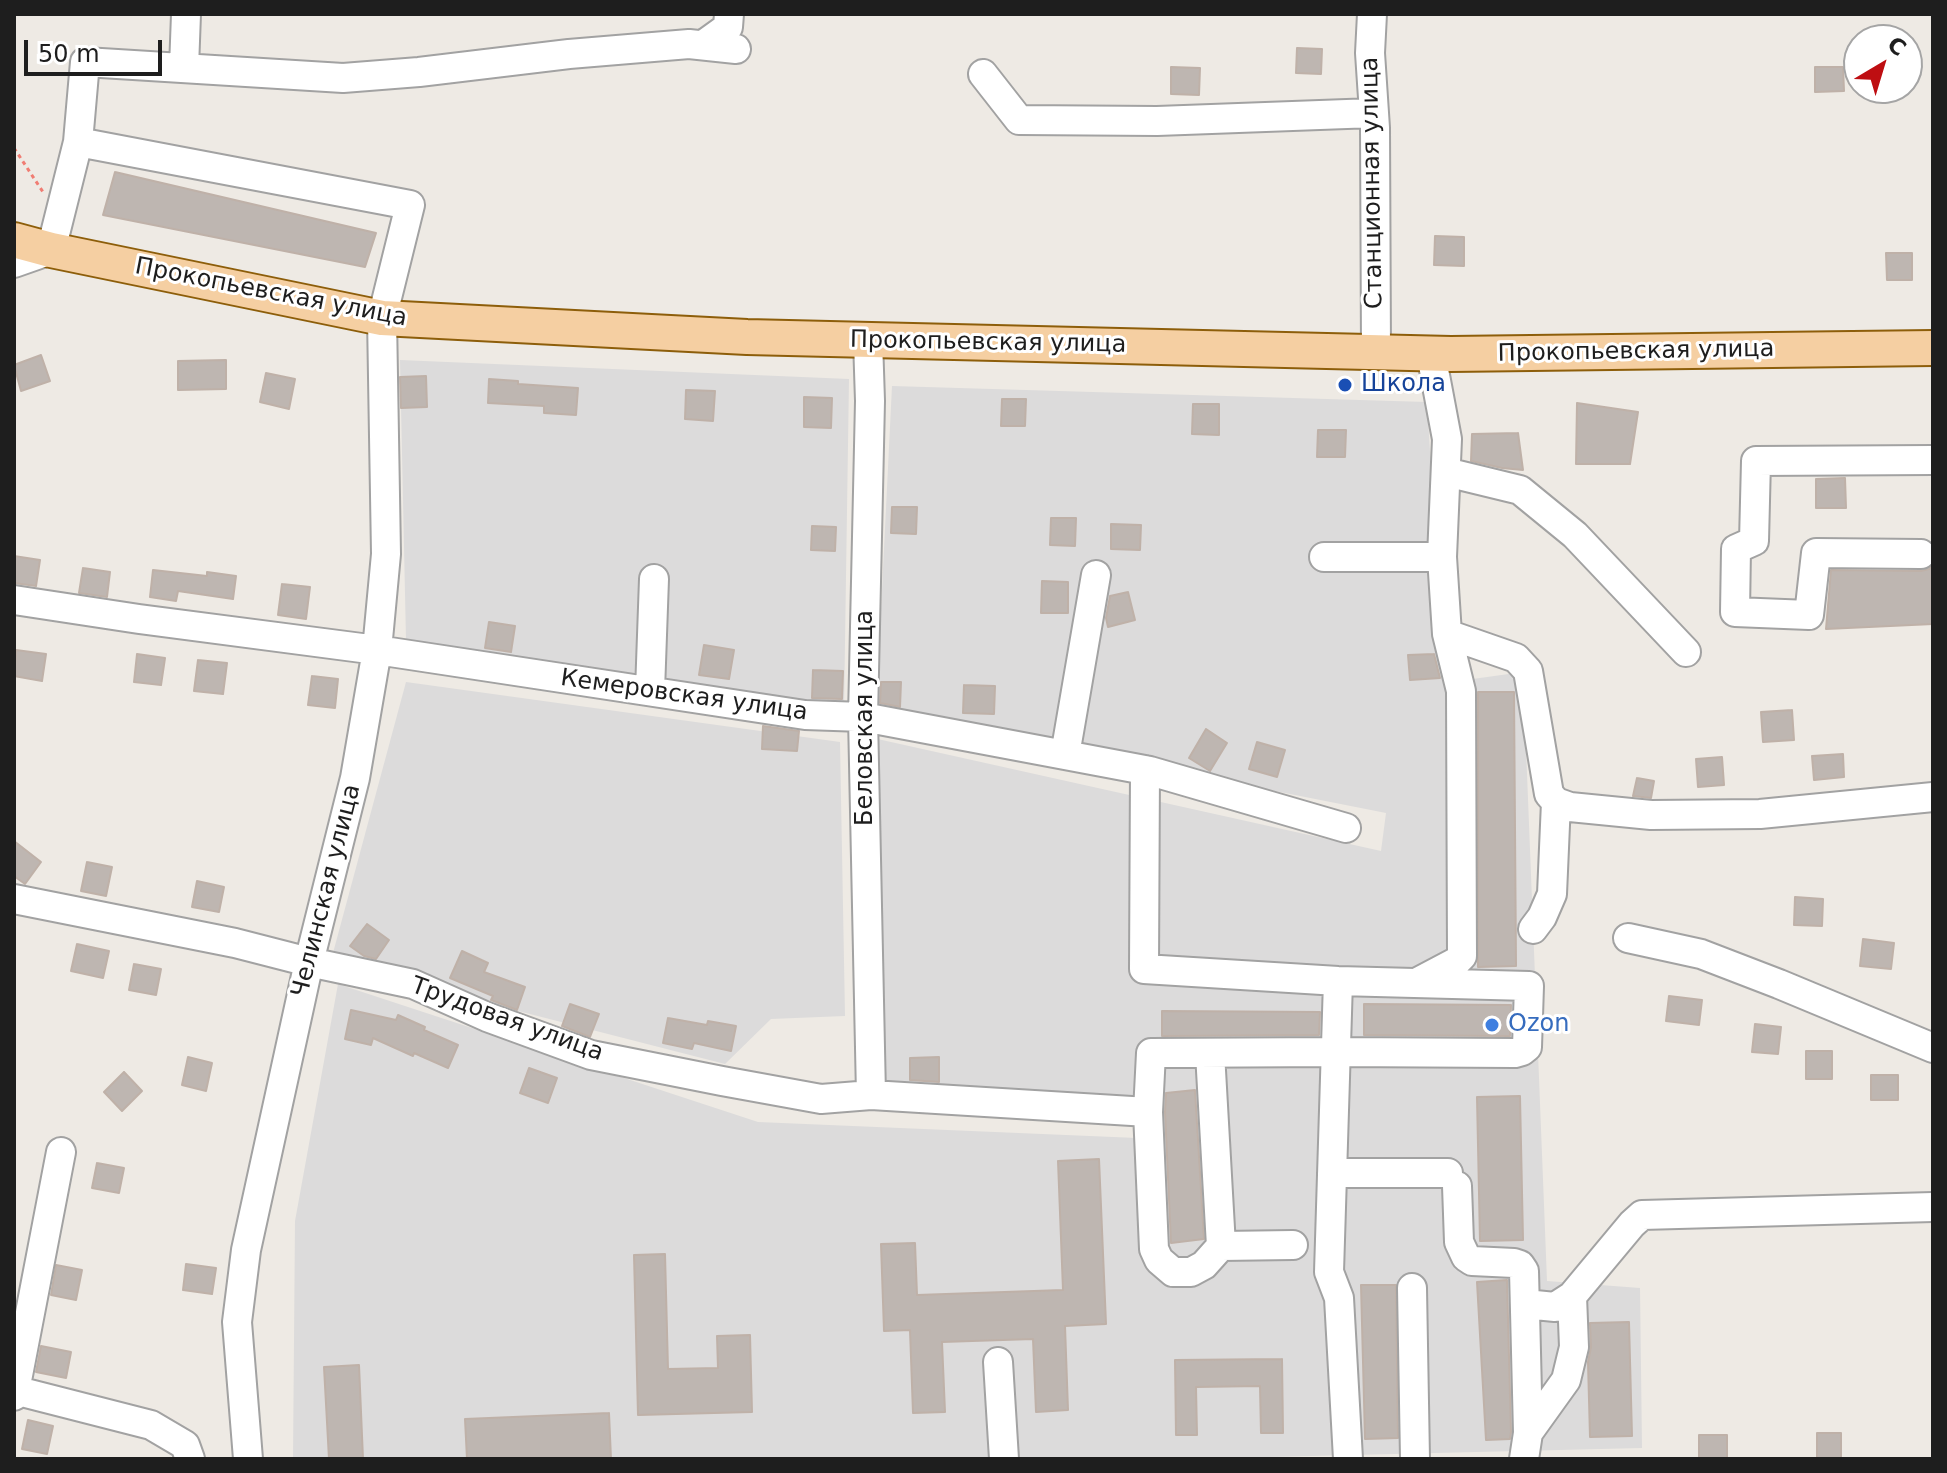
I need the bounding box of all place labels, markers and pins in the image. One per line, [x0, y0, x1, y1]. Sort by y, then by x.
place label: Школа [1361, 371, 1446, 399]
marker: Школа [1336, 376, 1354, 394]
place label: Ozon [1508, 1011, 1569, 1039]
marker: Ozon [1483, 1016, 1501, 1034]

